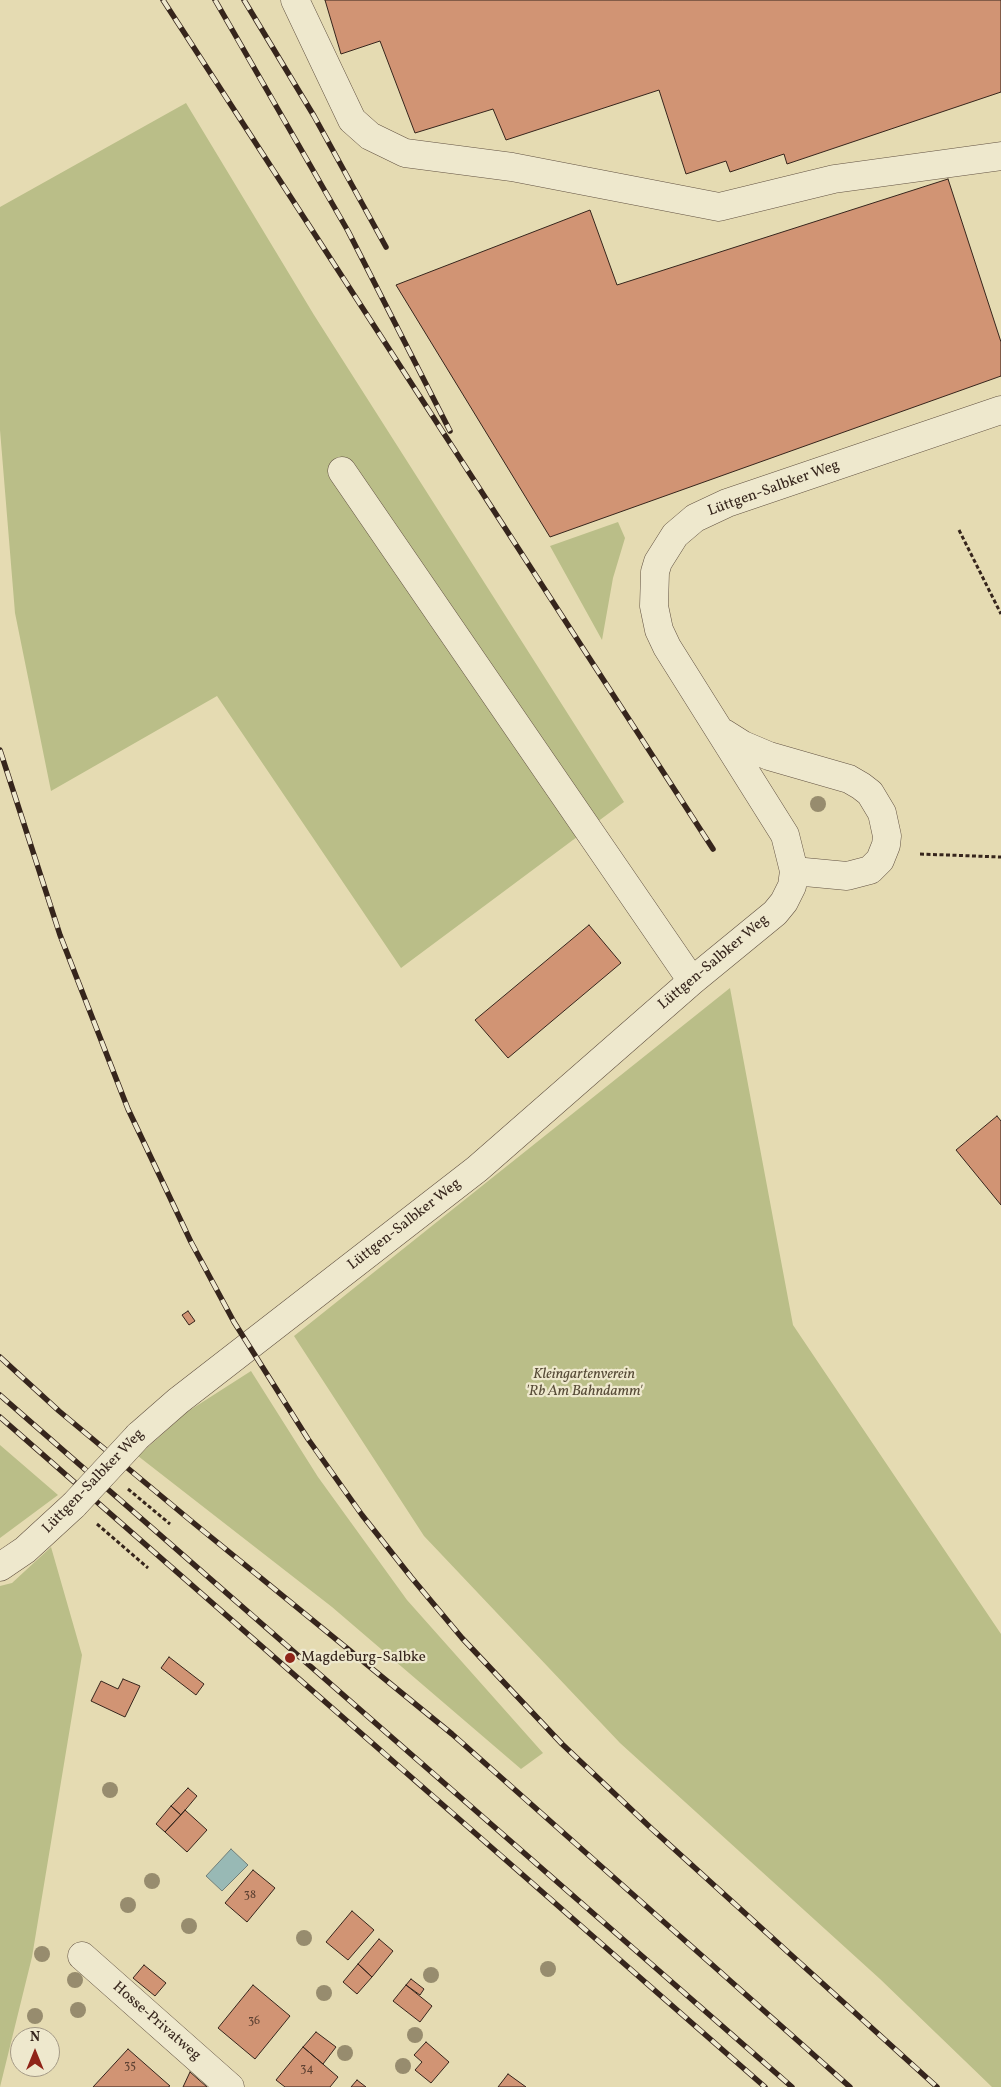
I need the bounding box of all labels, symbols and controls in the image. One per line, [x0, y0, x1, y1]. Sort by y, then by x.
street label: Lüttgen-Salbker Weg [706, 457, 842, 521]
street label: Lüttgen-Salbker Weg [655, 912, 773, 1014]
street label: Lüttgen-Salbker Weg [345, 1175, 465, 1275]
park label: Kleingartenverein 'Rb Am Bahndamm' [526, 1366, 642, 1401]
street label: Lüttgen-Salbker Weg [39, 1426, 149, 1538]
place label: Magdeburg-Salbke [301, 1649, 426, 1667]
marker: Magdeburg-Salbke [283, 1651, 297, 1665]
house number: 38 [244, 1889, 256, 1903]
street label: Hosse-Privatweg [108, 1979, 204, 2065]
house number: 36 [248, 2015, 260, 2029]
north arrow [10, 2027, 60, 2077]
text: N [30, 2028, 40, 2047]
house number: 35 [124, 2060, 136, 2074]
house number: 34 [300, 2063, 314, 2077]

